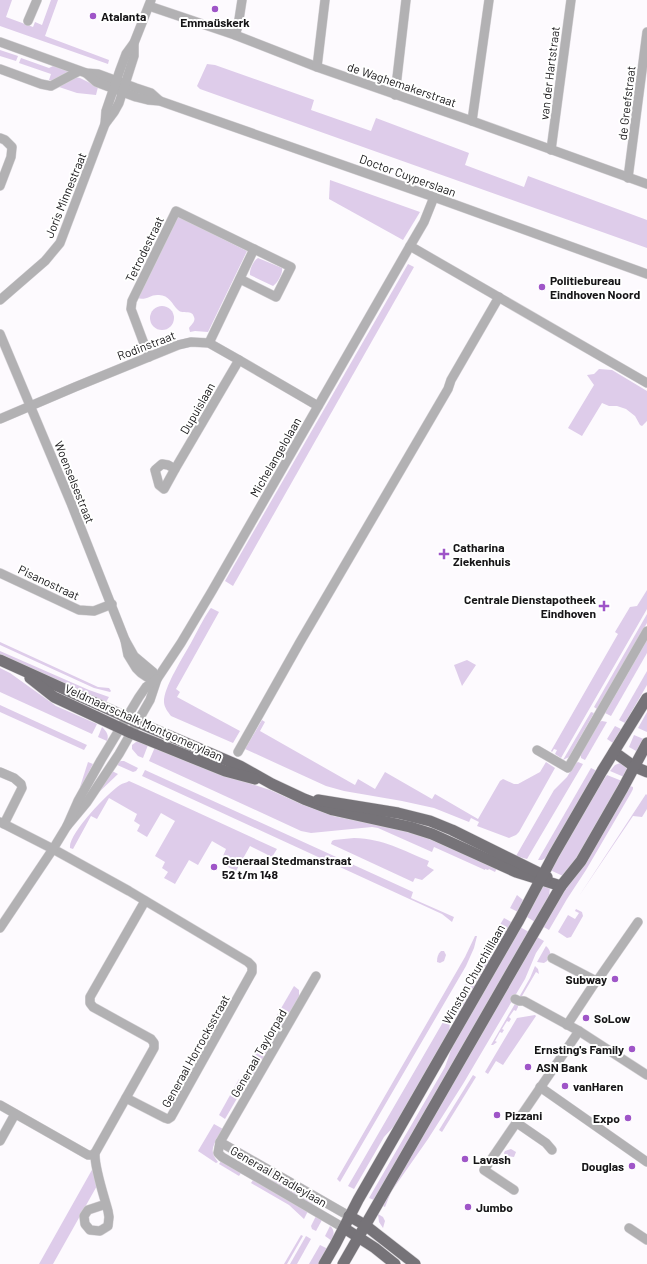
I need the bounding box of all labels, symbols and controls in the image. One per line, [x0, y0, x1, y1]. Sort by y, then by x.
marker: Emmaüskerk [210, 4, 220, 14]
place label: Atalanta [101, 9, 146, 23]
marker: Atalanta [88, 11, 98, 21]
place label: Emmaüskerk [180, 15, 250, 29]
street label: van der Hartstraat [536, 25, 562, 121]
street label: de Waghemakerstraat [346, 59, 458, 109]
street label: de Greefstraat [614, 65, 638, 141]
street label: Joris Minnestraat [41, 150, 89, 240]
street label: Doctor Cuyperslaan [358, 151, 458, 199]
street label: Tetrodestraat [122, 214, 166, 284]
place label: Politiebureau Eindhoven Noord [550, 273, 640, 301]
marker: Politiebureau Eindhoven Noord [537, 282, 547, 292]
street label: Rodinstraat [115, 328, 177, 362]
street label: Dupuislaan [177, 380, 217, 436]
street label: Michelangelolaan [247, 415, 303, 499]
street label: Woenselsestraat [52, 439, 98, 525]
place label: Catharina Ziekenhuis [453, 540, 510, 568]
marker: Catharina Ziekenhuis [438, 548, 450, 560]
street label: Pisanostraat [16, 562, 82, 602]
place label: Centrale Dienstapotheek Eindhoven [464, 592, 597, 620]
marker: Centrale Dienstapotheek Eindhoven [599, 601, 609, 611]
street label: Veldmaarschalk Montgomerylaan [63, 681, 225, 763]
place label: Generaal Stedmanstraat 52 t/m 148 [222, 853, 352, 881]
marker: Generaal Stedmanstraat 52 t/m 148 [209, 862, 219, 872]
street label: Winston Churchilllaan [439, 922, 507, 1026]
place label: Subway [566, 972, 607, 986]
marker: Subway [610, 974, 620, 984]
street label: Generaal Horrocksstraat [158, 992, 232, 1110]
street label: Generaal Taylorpad [227, 1006, 289, 1100]
place label: SoLow [594, 1011, 631, 1025]
marker: SoLow [581, 1013, 591, 1023]
place label: Ernsting's Family [534, 1042, 624, 1056]
marker: Ernsting's Family [627, 1044, 637, 1054]
place label: ASN Bank [536, 1060, 588, 1074]
marker: ASN Bank [523, 1062, 533, 1072]
place label: vanHaren [573, 1079, 623, 1093]
marker: vanHaren [560, 1081, 570, 1091]
place label: Pizzani [505, 1108, 542, 1122]
marker: Pizzani [492, 1110, 502, 1120]
place label: Expo [593, 1111, 620, 1125]
marker: Expo [623, 1113, 633, 1123]
street label: Generaal Bradleylaan [228, 1143, 330, 1209]
place label: Lavash [473, 1152, 511, 1166]
marker: Lavash [460, 1154, 470, 1164]
place label: Douglas [581, 1159, 624, 1173]
marker: Douglas [627, 1161, 637, 1171]
place label: Jumbo [476, 1200, 513, 1214]
marker: Jumbo [463, 1202, 473, 1212]

